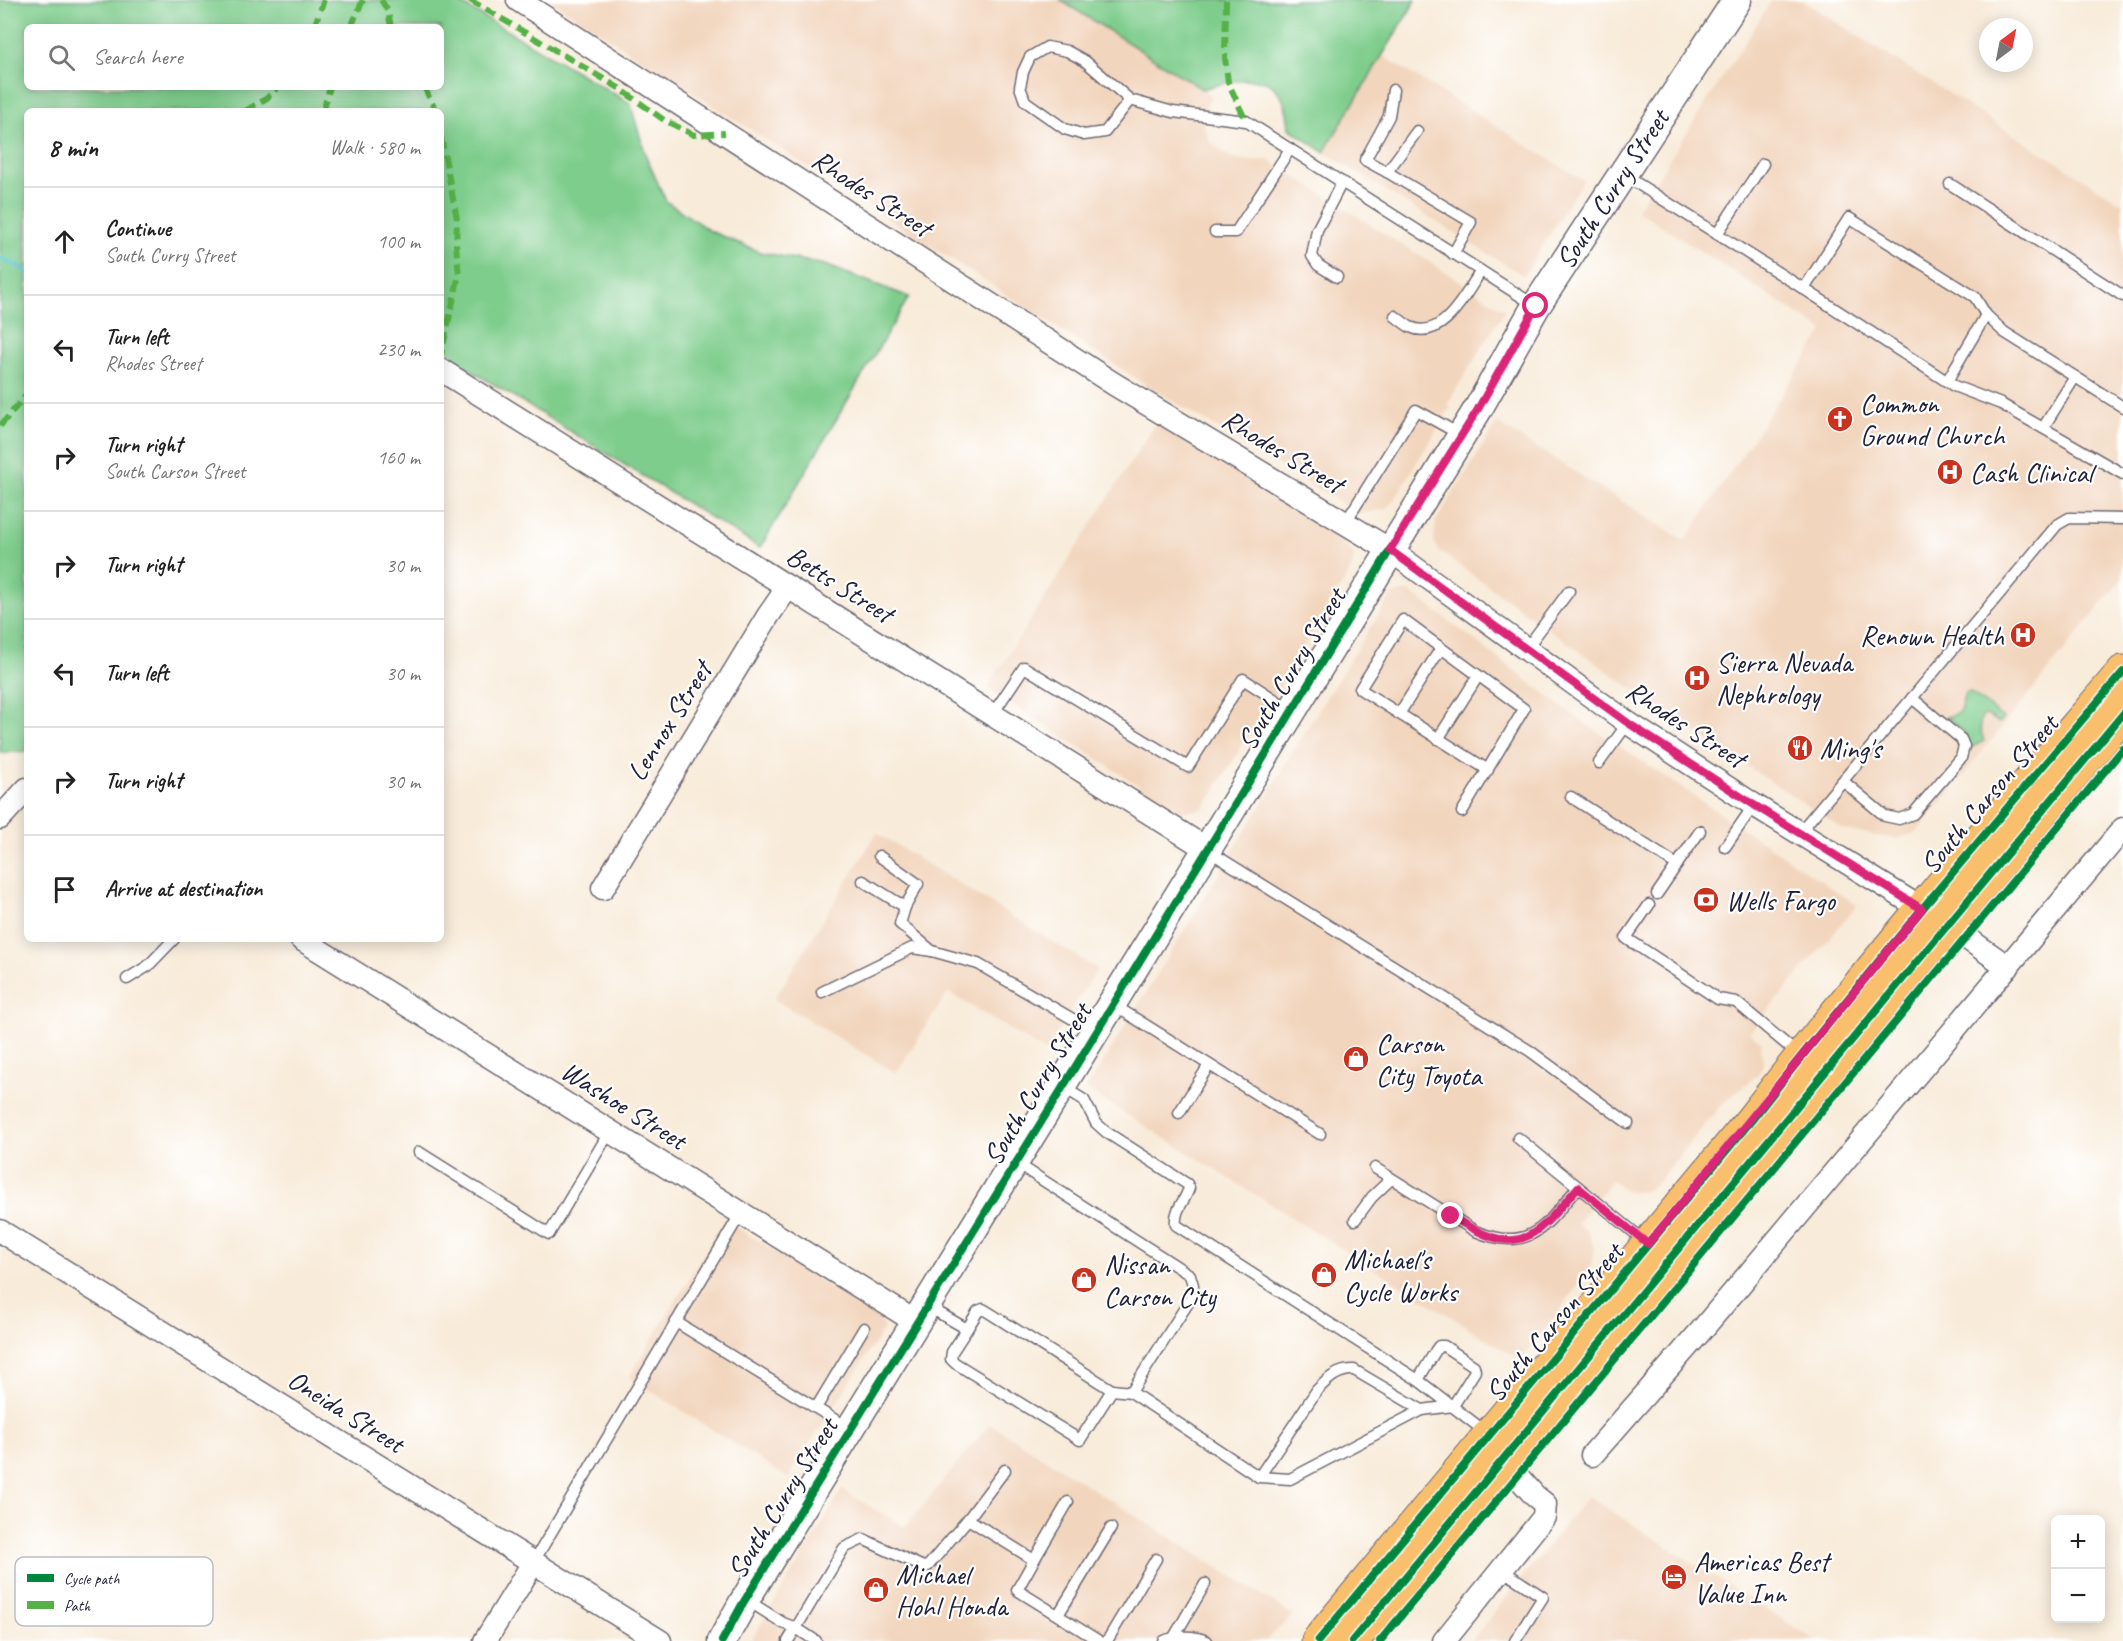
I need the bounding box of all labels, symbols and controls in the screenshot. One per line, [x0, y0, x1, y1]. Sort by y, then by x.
north arrow [1979, 18, 2033, 72]
search box [24, 24, 444, 90]
icon: search [45, 41, 78, 74]
text: Search here [93, 43, 183, 71]
street label: South Curry Street [1548, 101, 1678, 275]
text: 8 min [48, 131, 98, 164]
text: Walk · 580 m [330, 135, 420, 160]
street label: Rhodes Street [806, 141, 941, 247]
text: Continue [105, 215, 171, 243]
icon: ahead [48, 225, 81, 258]
text: 100 m [377, 229, 420, 254]
text: South Curry Street [105, 243, 235, 268]
route start [1522, 292, 1548, 318]
text: Turn left [105, 323, 169, 351]
icon: left [48, 333, 81, 366]
text: 230 m [377, 337, 420, 362]
text: Rhodes Street [105, 351, 202, 376]
place label: Common Ground Church [1860, 386, 2006, 453]
street label: Rhodes Street [1216, 401, 1353, 503]
church icon: Common Ground Church [1825, 404, 1855, 434]
text: Turn right [105, 431, 182, 459]
icon: right [48, 441, 81, 474]
text: 160 m [377, 445, 420, 470]
place label: Cash Clinical [1970, 455, 2098, 490]
hospital icon: Cash Clinical [1935, 457, 1965, 487]
text: South Carson Street [105, 459, 245, 484]
street label: Betts Street [780, 538, 903, 632]
icon: right [48, 549, 81, 582]
text: Turn right [105, 551, 182, 579]
text: 30 m [386, 553, 420, 578]
street label: South Curry Street [1229, 579, 1354, 756]
place label: Renown Health [1860, 618, 2004, 653]
hospital icon: Renown Health [2008, 620, 2038, 650]
place label: Sierra Nevada Nephrology [1716, 645, 1855, 712]
street label: Lennox Street [619, 652, 721, 787]
icon: left [48, 657, 81, 690]
text: Turn left [105, 659, 169, 687]
text: 30 m [386, 661, 420, 686]
hospital icon: Sierra Nevada Nephrology [1682, 663, 1712, 693]
street label: Rhodes Street [1620, 672, 1755, 778]
street label: South Carson Street [1912, 705, 2067, 881]
place label: Ming's [1820, 731, 1883, 766]
restaurant icon: Ming's [1785, 733, 1815, 763]
icon: right [48, 765, 81, 798]
text: Turn right [105, 767, 182, 795]
text: 30 m [386, 769, 420, 794]
icon: arrive [48, 873, 81, 906]
text: Arrive at destination [105, 875, 262, 903]
place label: Wells Fargo [1726, 883, 1837, 918]
bank icon: Wells Fargo [1691, 885, 1721, 915]
street label: South Curry Street [975, 994, 1100, 1171]
place label: Carson City Toyota [1376, 1026, 1483, 1093]
shop icon: Carson City Toyota [1341, 1044, 1371, 1074]
street label: Washoe Street [555, 1053, 695, 1159]
route end [1437, 1202, 1463, 1228]
street label: South Carson Street [1477, 1233, 1632, 1409]
place label: Michael's Cycle Works [1344, 1242, 1460, 1309]
place label: Nissan Carson City [1104, 1247, 1218, 1314]
shop icon: Michael's Cycle Works [1309, 1260, 1339, 1290]
shop icon: Nissan Carson City [1069, 1265, 1099, 1295]
street label: Oneida Street [281, 1362, 413, 1462]
street label: South Curry Street [719, 1409, 847, 1585]
map controls [2051, 1515, 2105, 1623]
button: + [2051, 1515, 2105, 1569]
place label: Americas Best Value Inn [1694, 1544, 1833, 1611]
legend [15, 1557, 213, 1626]
place label: Michael Hohl Honda [896, 1557, 1009, 1624]
hotel icon: Americas Best Value Inn [1659, 1562, 1689, 1592]
text: Cycle path [64, 1569, 120, 1589]
button: − [2051, 1569, 2105, 1623]
shop icon: Michael Hohl Honda [861, 1575, 891, 1605]
text: Path [64, 1596, 91, 1616]

